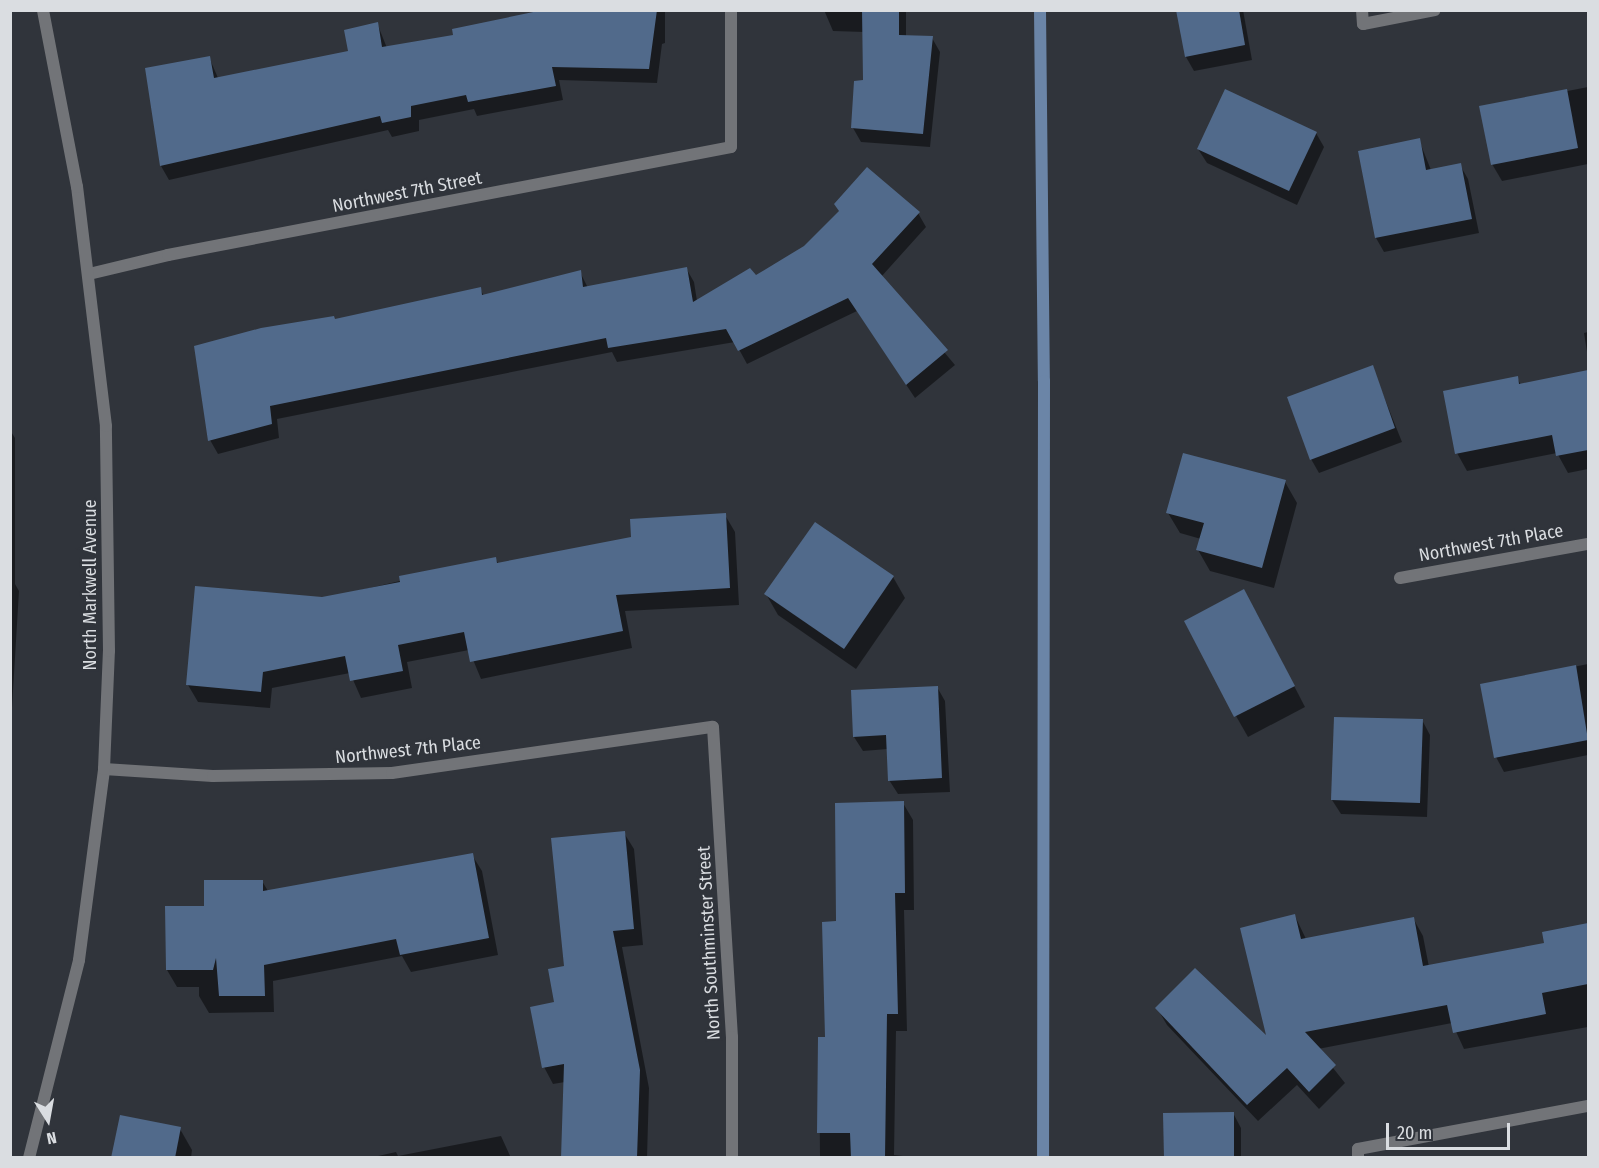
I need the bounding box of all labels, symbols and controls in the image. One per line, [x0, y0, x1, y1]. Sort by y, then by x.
street label: Northwest 7th Street [330, 167, 484, 217]
street label: North Markwell Avenue [79, 499, 101, 671]
street label: Northwest 7th Place [1417, 520, 1565, 566]
street label: Northwest 7th Place [334, 732, 482, 768]
street label: North Southminster Street [693, 845, 725, 1041]
north arrow [18, 1090, 78, 1150]
scale bar [1389, 1111, 1514, 1149]
text: 20 m [1397, 1122, 1432, 1144]
text: N [45, 1128, 58, 1148]

